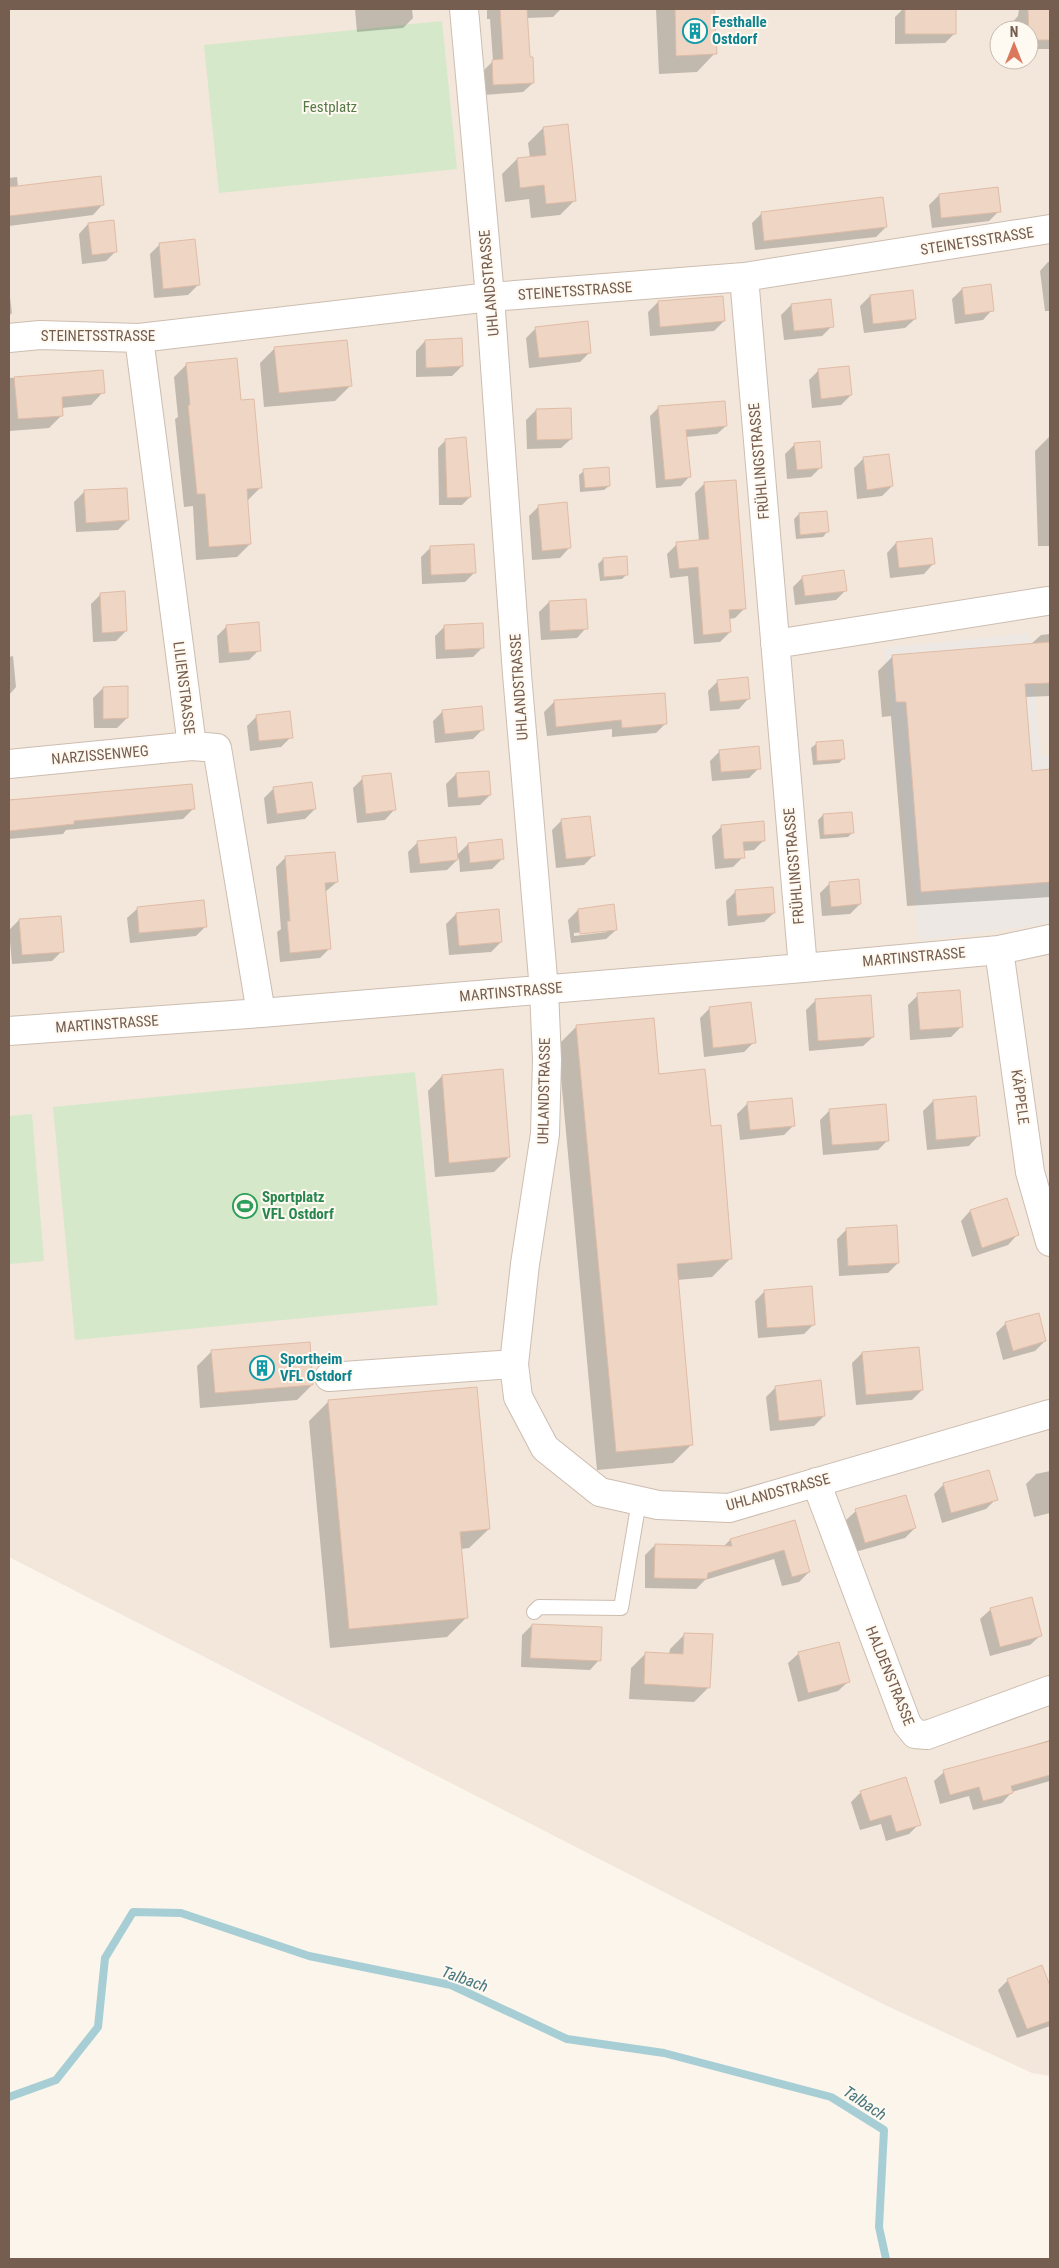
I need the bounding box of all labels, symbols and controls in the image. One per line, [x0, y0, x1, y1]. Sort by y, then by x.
place label: Festhalle Ostdorf [712, 13, 767, 48]
building icon: Festhalle Ostdorf [682, 18, 708, 44]
north arrow [989, 20, 1039, 70]
text: N [1010, 24, 1018, 40]
park label: Festplatz [303, 98, 357, 116]
street label: STEINETSSTRASSE [919, 223, 1035, 259]
street label: UHLANDSTRASSE [475, 229, 503, 337]
street label: STEINETSSTRASSE [517, 278, 633, 304]
street label: STEINETSSTRASSE [41, 327, 155, 345]
street label: FRÜHLINGSTRASSE [745, 402, 773, 520]
street label: UHLANDSTRASSE [506, 633, 532, 741]
street label: LILIENSTRASSE [169, 640, 199, 736]
street label: NARZISSENWEG [51, 742, 149, 768]
street label: FRÜHLINGSTRASSE [780, 807, 808, 925]
street label: MARTINSTRASSE [862, 944, 966, 970]
street label: MARTINSTRASSE [459, 979, 563, 1005]
street label: MARTINSTRASSE [55, 1011, 159, 1037]
street label: UHLANDSTRASSE [534, 1037, 554, 1145]
street label: KÄPPELE [1007, 1068, 1033, 1126]
place label: Sportplatz VFL Ostdorf [262, 1188, 334, 1223]
sports icon: Sportplatz VFL Ostdorf [232, 1193, 258, 1219]
place label: Sportheim VFL Ostdorf [280, 1350, 352, 1385]
building icon: Sportheim VFL Ostdorf [249, 1355, 275, 1381]
street label: UHLANDSTRASSE [724, 1469, 832, 1515]
street label: HALDENSTRASSE [862, 1624, 918, 1728]
water label: Talbach [439, 1962, 491, 1996]
water label: Talbach [840, 2082, 890, 2124]

